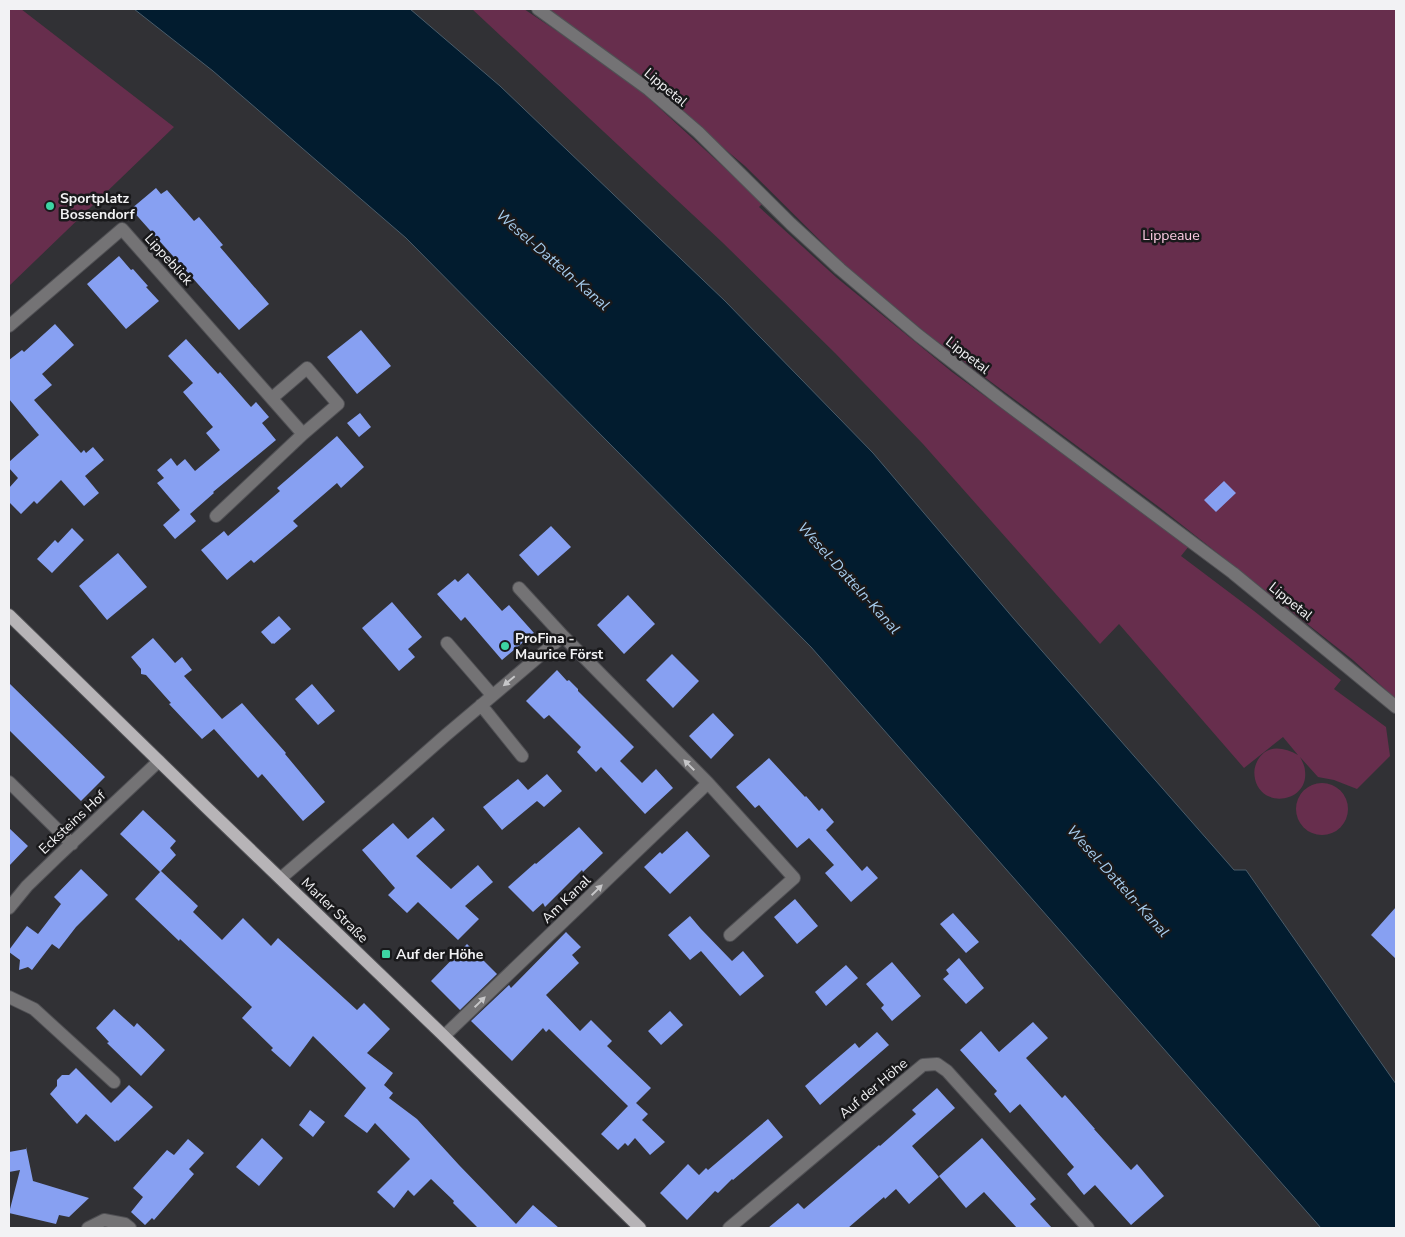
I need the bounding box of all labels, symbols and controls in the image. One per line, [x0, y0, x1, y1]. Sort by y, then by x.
street label: Lippetal [640, 64, 692, 112]
place label: Sportplatz Bossendorf [60, 189, 135, 224]
marker: Sportplatz Bossendorf [44, 200, 56, 212]
water label: Wesel-Datteln-Kanal [492, 205, 614, 315]
park label: Lippeaue [1142, 226, 1200, 245]
street label: Lippeblick [140, 229, 198, 290]
street label: Lippetal [942, 332, 994, 379]
water label: Wesel-Datteln-Kanal [793, 518, 905, 638]
street label: Lippetal [1265, 578, 1317, 625]
place label: ProFina - Maurice Först [515, 629, 604, 664]
marker: ProFina - Maurice Först [499, 640, 511, 652]
one-way arrow [503, 675, 516, 686]
one-way arrow [684, 759, 696, 771]
street label: Ecksteins Hof [35, 786, 110, 858]
water label: Wesel-Datteln-Kanal [1062, 821, 1174, 941]
street label: Am Kanal [538, 871, 596, 928]
street label: Marler Straße [297, 873, 372, 947]
one-way arrow [591, 884, 603, 896]
place label: Auf der Höhe [396, 945, 484, 964]
marker: Auf der Höhe [380, 948, 392, 960]
one-way arrow [473, 996, 485, 1008]
street label: Auf der Höhe [835, 1054, 912, 1123]

